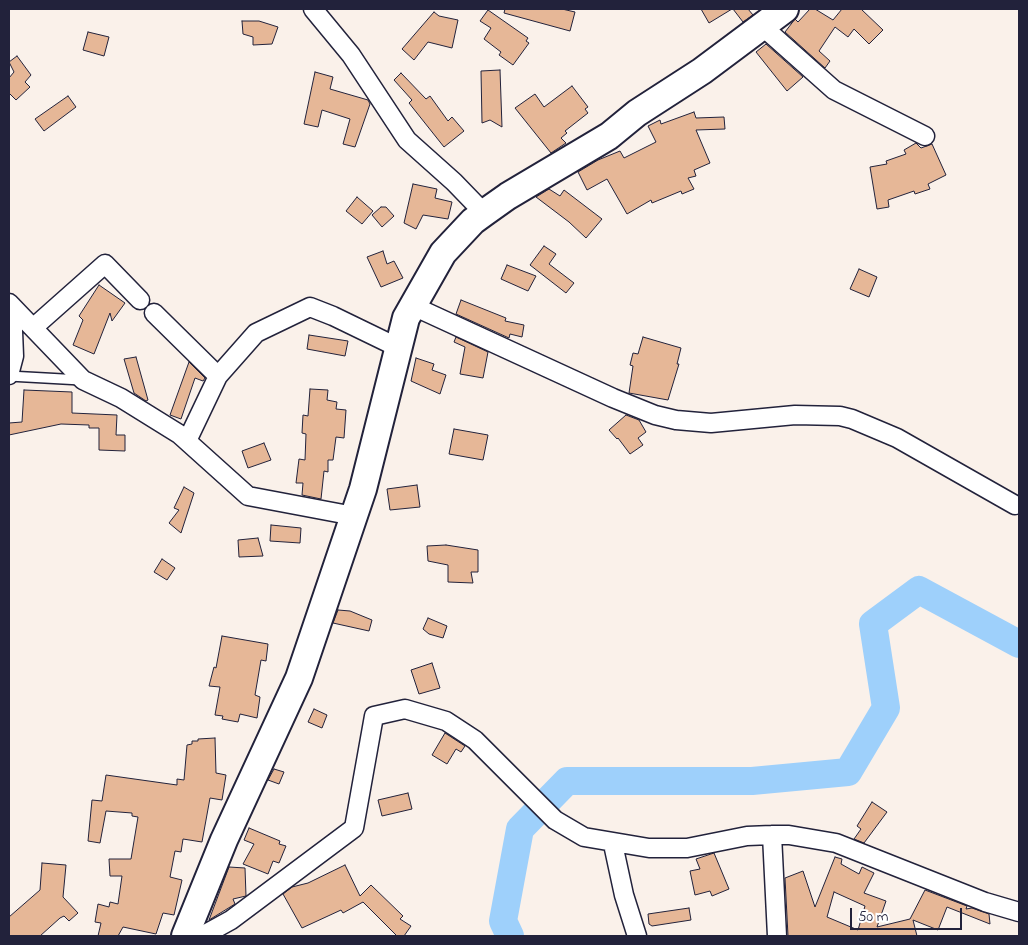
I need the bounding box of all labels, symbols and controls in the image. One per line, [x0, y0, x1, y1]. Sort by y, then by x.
scale bar [853, 898, 966, 930]
text: 50 m [858, 906, 888, 928]

